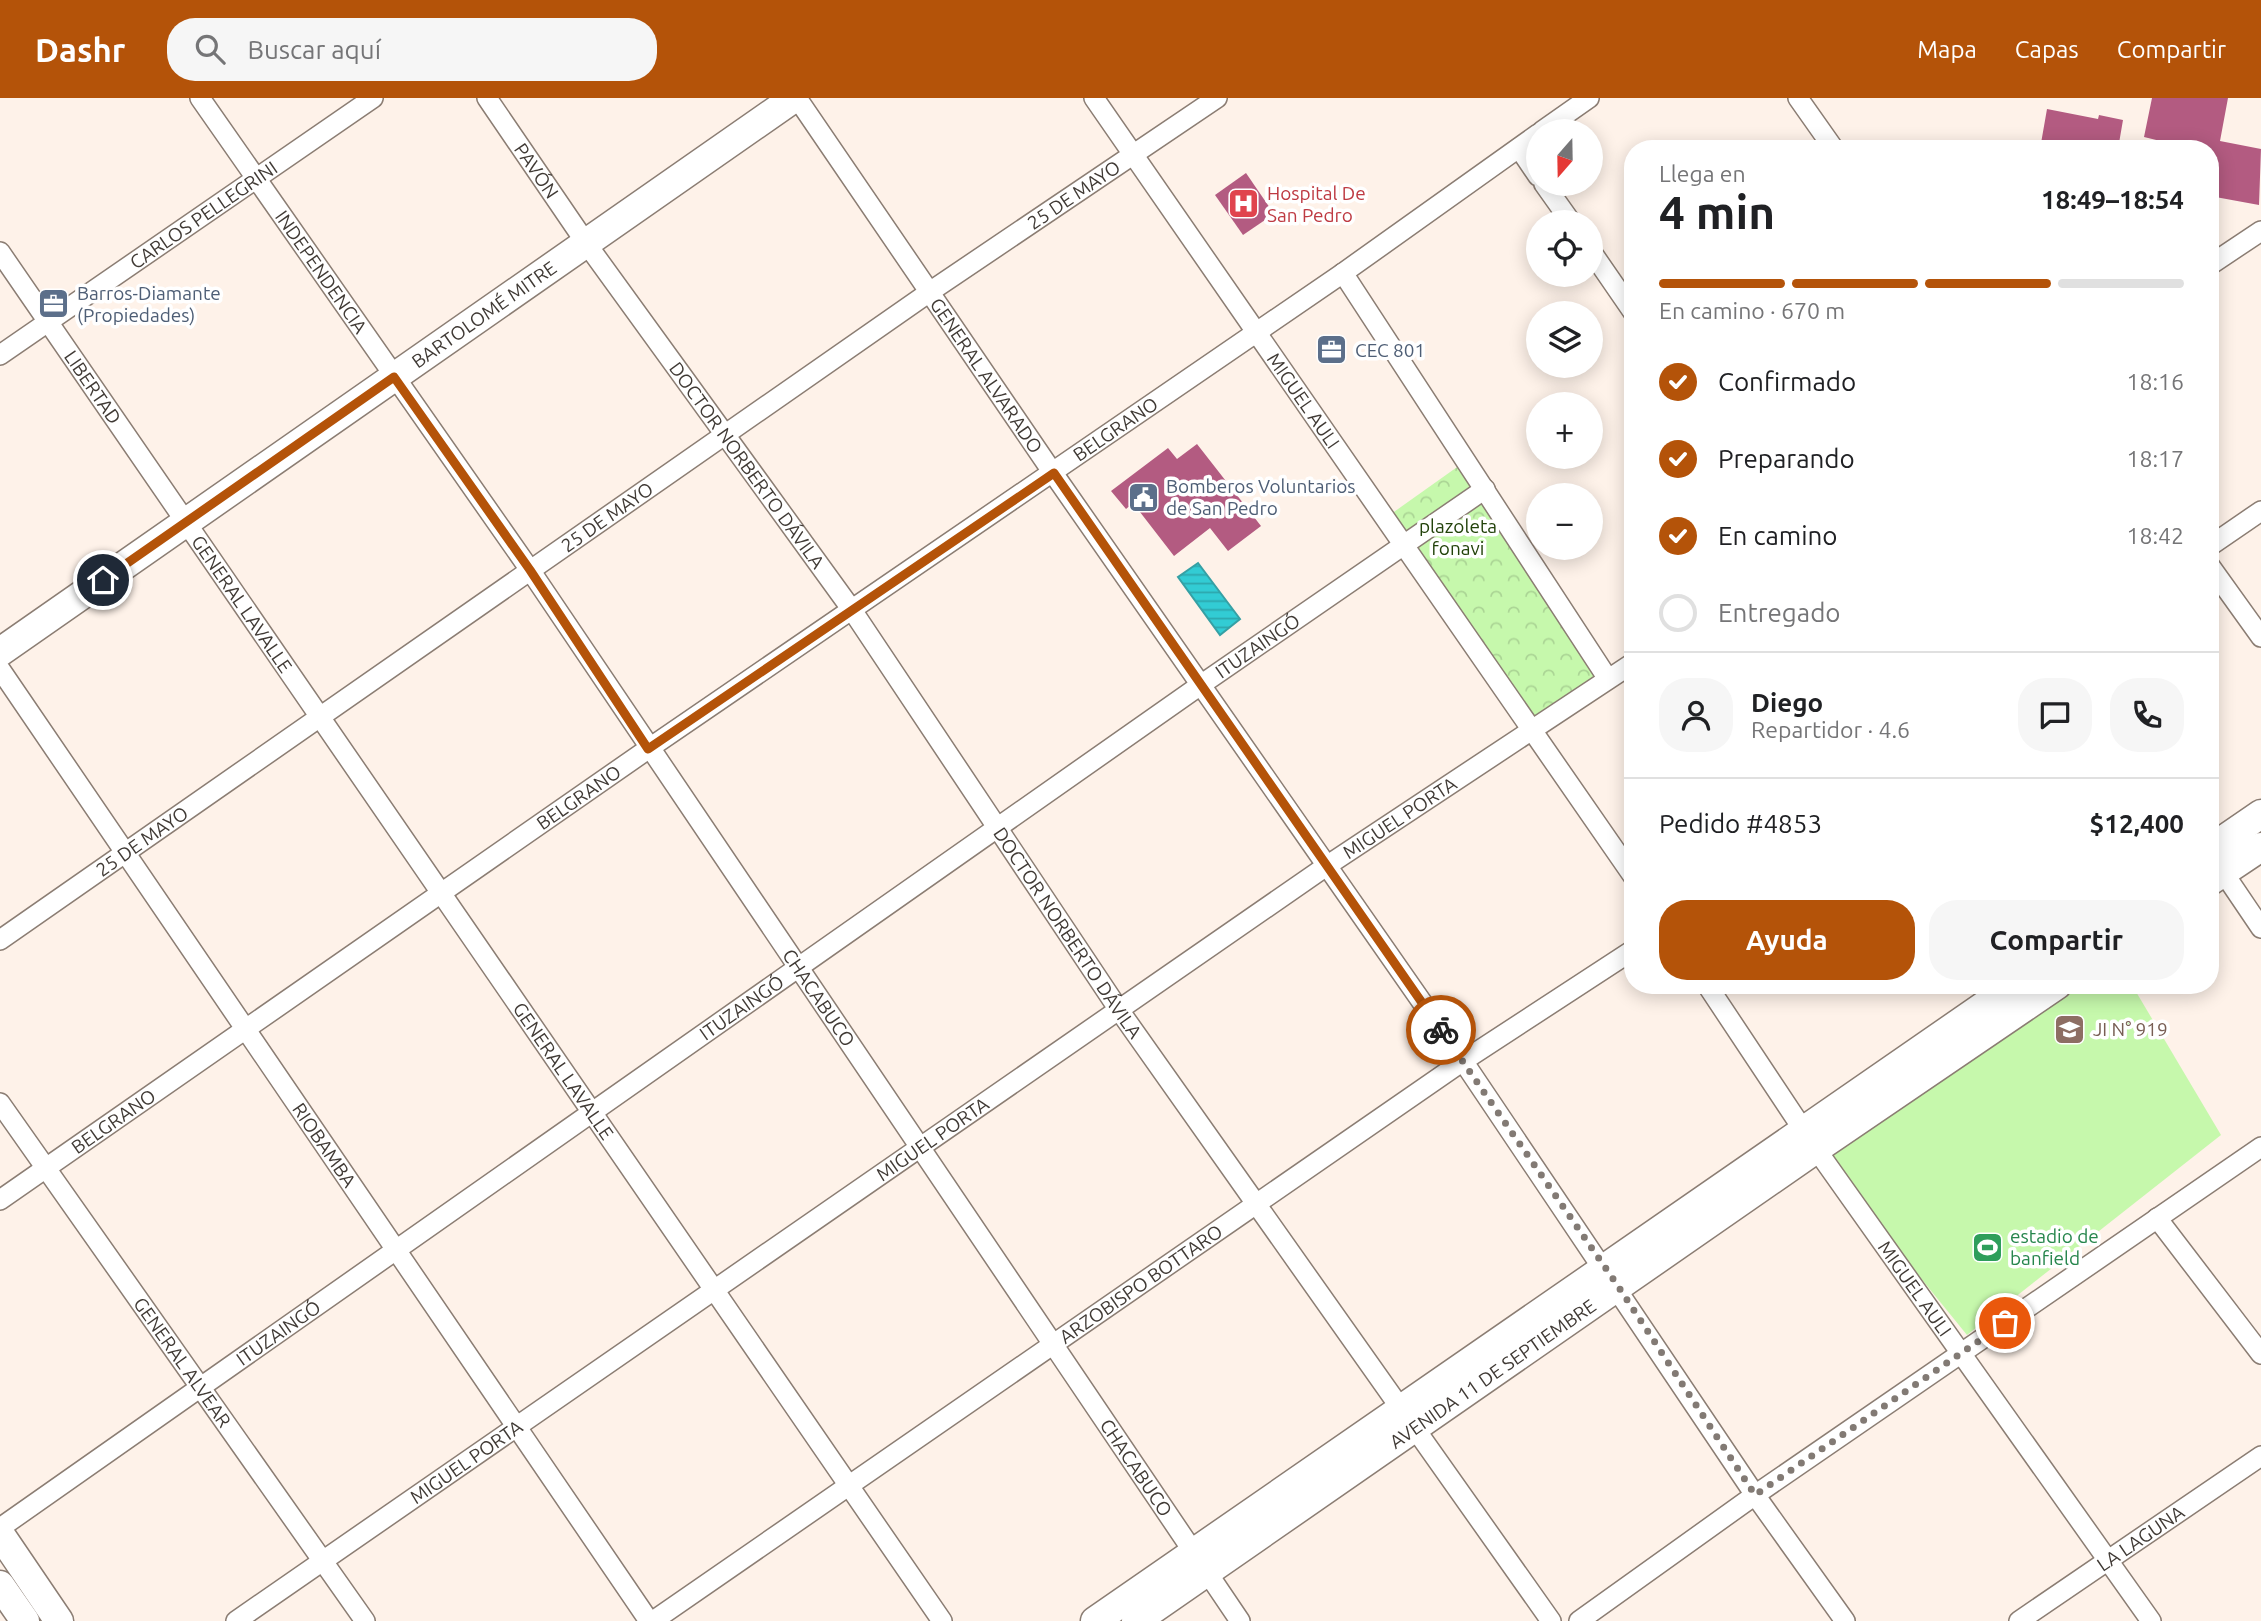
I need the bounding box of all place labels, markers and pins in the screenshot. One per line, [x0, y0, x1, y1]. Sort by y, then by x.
place label: Hospital De San Pedro [1267, 182, 1366, 226]
hospital icon: Hospital De San Pedro [1227, 187, 1261, 221]
place label: Barros-Diamante (Propiedades) [77, 282, 221, 326]
office icon: Barros-Diamante (Propiedades) [37, 287, 71, 321]
office icon: CEC 801 [1315, 333, 1349, 367]
place label: CEC 801 [1355, 339, 1425, 361]
place label: Bomberos Voluntarios de San Pedro [1166, 475, 1356, 519]
public building icon: Bomberos Voluntarios de San Pedro [1126, 480, 1160, 514]
pin [73, 550, 133, 610]
school or university icon: JI N° 919 [2053, 1012, 2087, 1046]
place label: JI N° 919 [2093, 1018, 2168, 1040]
place label: estadio de banfield [2010, 1225, 2099, 1269]
sports icon: estadio de banfield [1970, 1230, 2004, 1264]
pin [1975, 1293, 2035, 1353]

